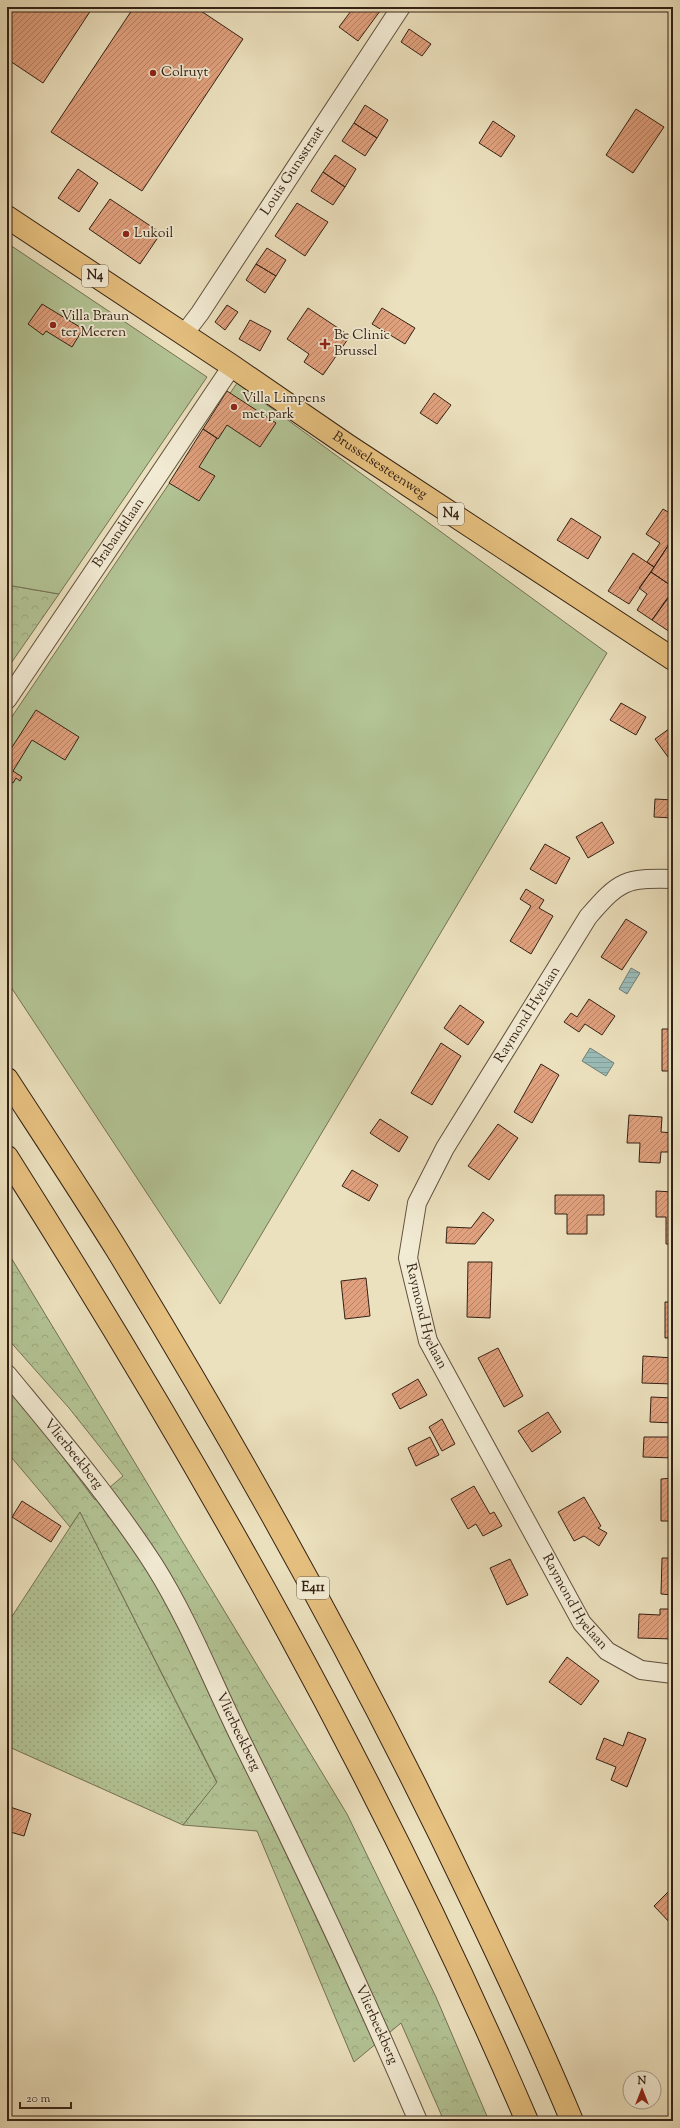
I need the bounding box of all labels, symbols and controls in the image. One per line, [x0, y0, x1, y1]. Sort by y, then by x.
place label: Colruyt [161, 63, 209, 83]
marker: Colruyt [148, 68, 158, 78]
street label: Louis Gunsstraat [256, 122, 330, 220]
place label: Lukoil [134, 224, 174, 244]
marker: Lukoil [121, 229, 131, 239]
road number: N4 [82, 265, 108, 287]
place label: Villa Braun ter Meeren [61, 307, 129, 343]
marker: Villa Braun ter Meeren [48, 320, 58, 330]
place label: Be Clinic Brussel [334, 326, 390, 362]
marker: Be Clinic Brussel [319, 338, 331, 350]
place label: Villa Limpens met park [242, 389, 326, 425]
marker: Villa Limpens met park [229, 402, 239, 412]
street label: Brusselsesteenweg [328, 427, 431, 505]
street label: Brabandtlaan [89, 494, 150, 572]
road number: N4 [438, 503, 464, 525]
street label: Raymond Hyelaan [490, 963, 566, 1067]
street label: Raymond Hyelaan [400, 1261, 452, 1373]
street label: Vlierbeekberg [38, 1415, 107, 1494]
street label: Raymond Hyelaan [536, 1551, 612, 1655]
road number: E411 [297, 1577, 329, 1599]
street label: Vlierbeekberg [210, 1689, 265, 1775]
street label: Vlierbeekberg [349, 1982, 403, 2068]
north arrow [622, 2070, 662, 2110]
text: N [637, 2073, 647, 2089]
scale bar [20, 2084, 71, 2110]
text: 20 m [26, 2090, 51, 2108]

